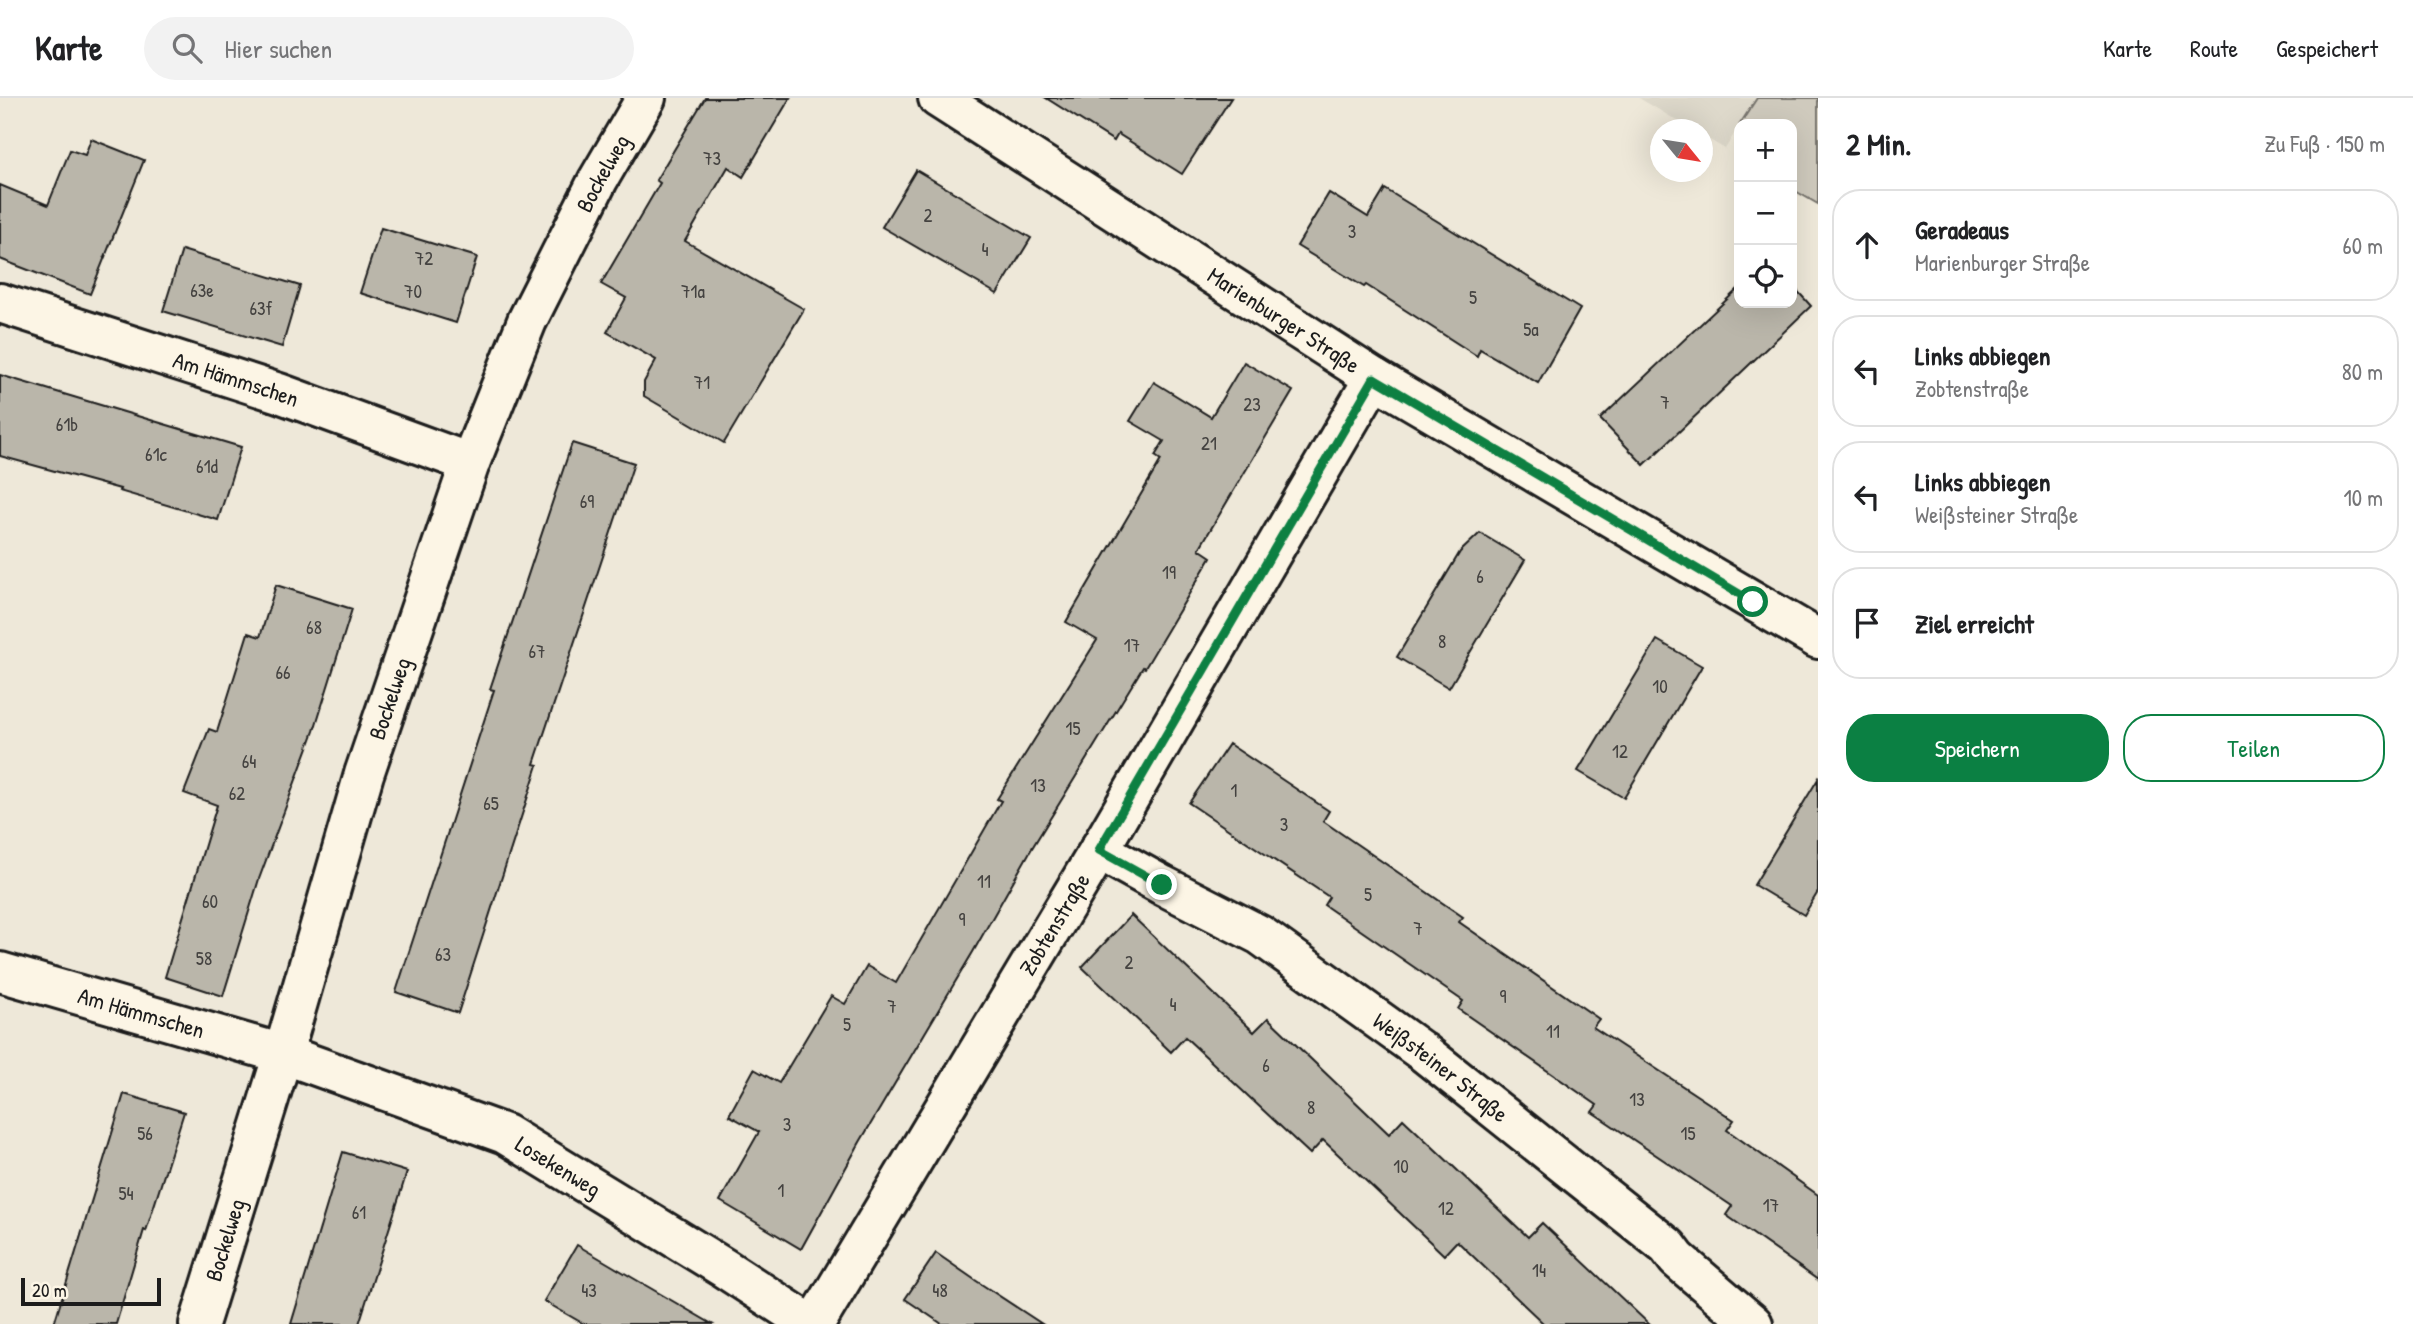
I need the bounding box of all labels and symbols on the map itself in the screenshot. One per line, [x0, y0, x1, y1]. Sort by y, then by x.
north arrow [1650, 119, 1713, 182]
street label: Bockelweg [568, 128, 637, 217]
house number: 73 [703, 145, 721, 171]
house number: 2 [924, 202, 933, 228]
house number: 3 [1348, 218, 1356, 244]
house number: 4 [981, 236, 989, 262]
house number: 72 [415, 245, 433, 271]
street label: Marienburger Straße [1202, 259, 1366, 380]
house number: 63e [190, 277, 214, 303]
house number: 70 [404, 278, 422, 304]
house number: 71a [681, 278, 705, 304]
house number: 5 [1469, 284, 1477, 310]
house number: 63f [250, 295, 273, 321]
house number: 5a [1523, 316, 1539, 342]
street label: Am Hämmschen [169, 344, 303, 414]
house number: 71 [694, 369, 710, 395]
house number: 7 [1660, 389, 1670, 415]
house number: 23 [1243, 391, 1261, 417]
house number: 61b [56, 411, 78, 437]
house number: 21 [1201, 430, 1217, 456]
house number: 61c [145, 441, 168, 467]
house number: 61d [196, 453, 219, 479]
house number: 69 [580, 488, 594, 514]
house number: 19 [1162, 559, 1176, 585]
house number: 6 [1476, 563, 1484, 589]
route start [1737, 586, 1768, 617]
house number: 68 [306, 614, 322, 640]
house number: 8 [1438, 628, 1446, 654]
house number: 17 [1124, 632, 1140, 658]
house number: 67 [529, 638, 546, 664]
street label: Bockelweg [361, 653, 418, 743]
house number: 66 [275, 659, 291, 685]
house number: 10 [1652, 673, 1668, 699]
house number: 15 [1066, 715, 1080, 741]
house number: 12 [1612, 738, 1628, 764]
house number: 64 [242, 748, 256, 774]
house number: 13 [1030, 772, 1046, 798]
house number: 1 [1231, 777, 1238, 803]
house number: 62 [229, 780, 245, 806]
house number: 65 [483, 790, 499, 816]
house number: 3 [1280, 811, 1288, 837]
street label: Zobtenstraße [1012, 867, 1097, 981]
house number: 11 [977, 868, 991, 894]
route end [1146, 869, 1177, 900]
house number: 5 [1364, 881, 1372, 907]
house number: 60 [202, 888, 218, 914]
house number: 9 [959, 906, 966, 932]
house number: 7 [1413, 915, 1423, 941]
house number: 63 [435, 941, 451, 967]
house number: 58 [196, 945, 212, 971]
house number: 2 [1125, 949, 1134, 975]
street label: Am Hämmschen [74, 979, 208, 1045]
house number: 9 [1500, 983, 1507, 1009]
house number: 4 [1169, 991, 1177, 1017]
house number: 7 [887, 993, 897, 1019]
street label: Weißsteiner Straße [1367, 1005, 1515, 1129]
house number: 5 [843, 1011, 851, 1037]
house number: 11 [1546, 1018, 1560, 1044]
house number: 6 [1262, 1052, 1270, 1078]
house number: 13 [1629, 1086, 1645, 1112]
house number: 8 [1307, 1094, 1315, 1120]
house number: 3 [783, 1111, 791, 1137]
house number: 56 [137, 1120, 153, 1146]
house number: 15 [1681, 1120, 1695, 1146]
street label: Losekenweg [510, 1128, 607, 1204]
house number: 10 [1393, 1153, 1409, 1179]
house number: 1 [778, 1177, 785, 1203]
house number: 54 [118, 1180, 134, 1206]
house number: 17 [1763, 1192, 1779, 1218]
street label: Bockelweg [197, 1195, 252, 1285]
house number: 12 [1438, 1195, 1454, 1221]
house number: 61 [352, 1199, 366, 1225]
house number: 14 [1532, 1257, 1546, 1283]
scale bar [21, 1275, 161, 1307]
house number: 43 [581, 1277, 597, 1303]
house number: 48 [932, 1277, 948, 1303]

